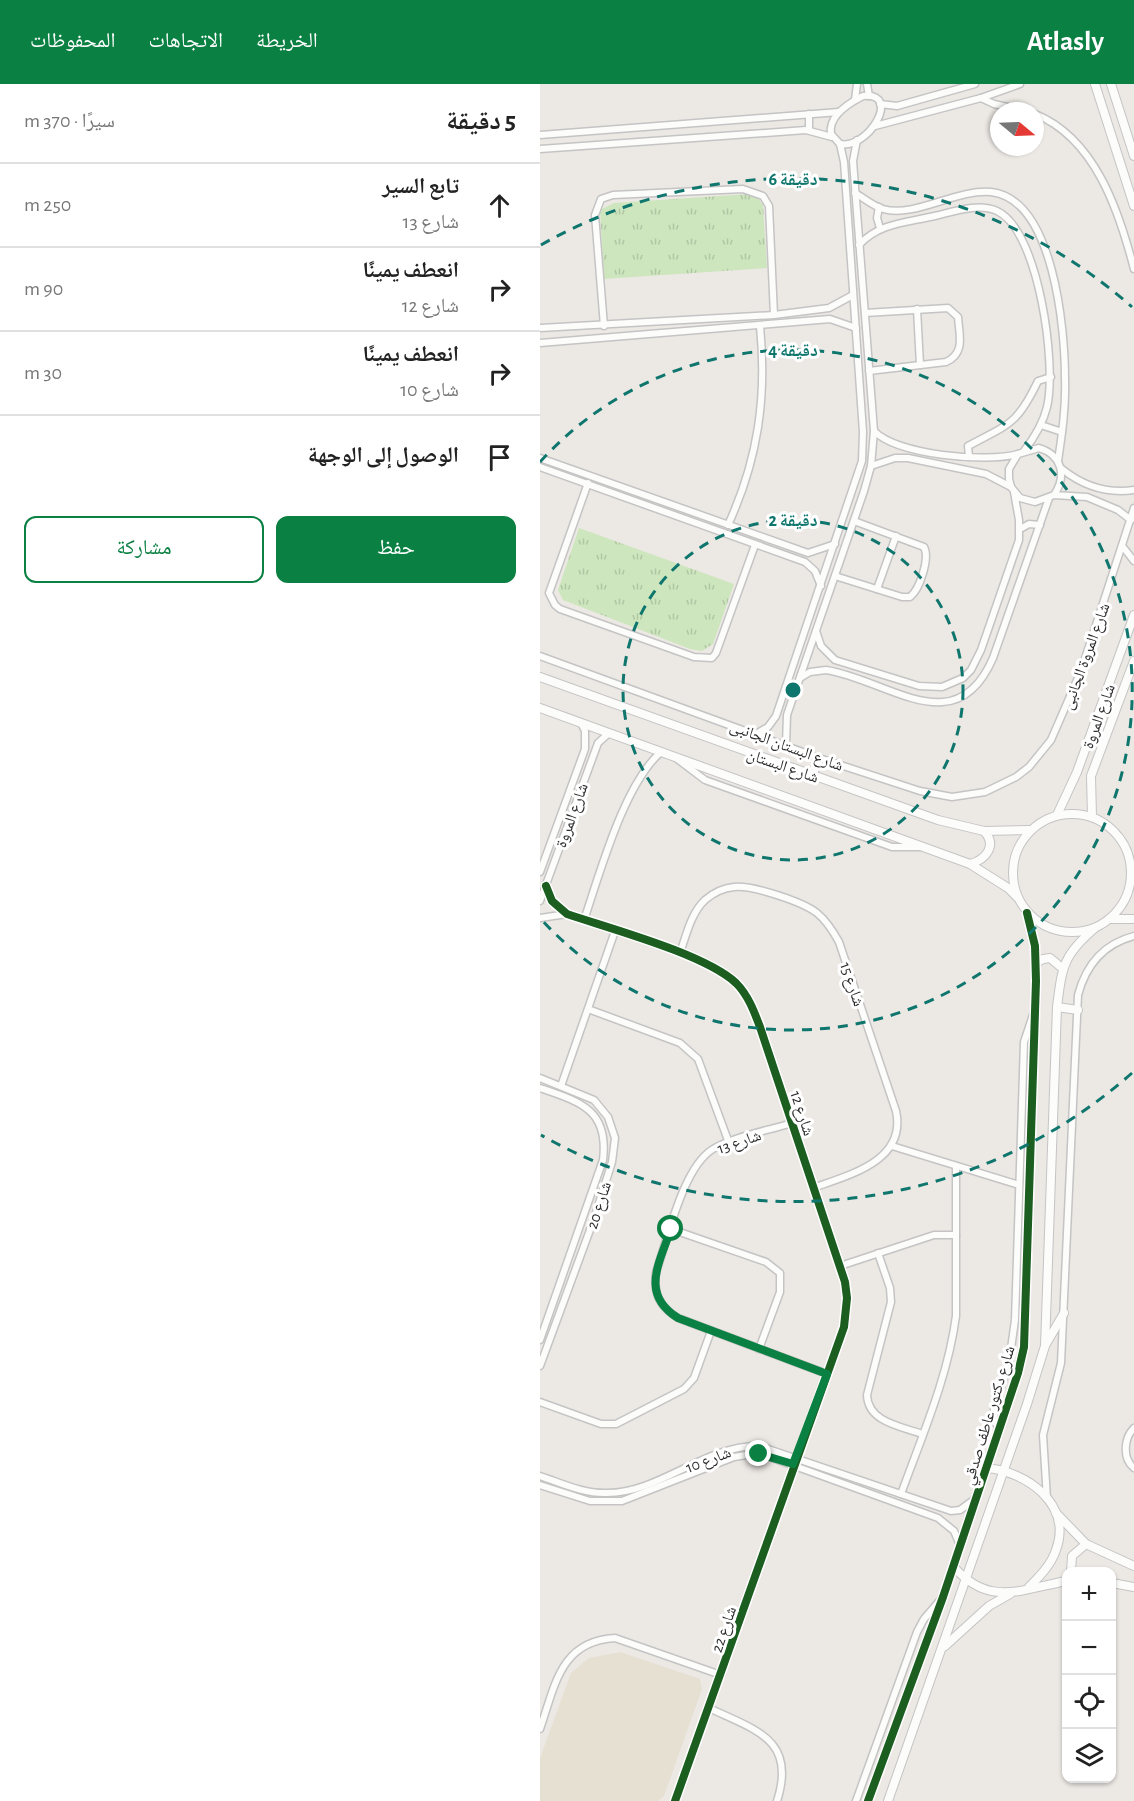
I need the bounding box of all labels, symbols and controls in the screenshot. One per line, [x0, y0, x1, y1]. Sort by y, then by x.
text: Atlasly [1027, 28, 1104, 56]
text: المحفوظات [30, 30, 115, 51]
text: الاتجاهات [148, 30, 223, 51]
text: الخريطة [256, 30, 318, 51]
north arrow [990, 102, 1044, 156]
text: 5 دقيقة [446, 108, 516, 134]
text: سيرًا · 370 m [24, 111, 115, 131]
text: 6 دقيقة [768, 171, 818, 189]
text: تابع السير [382, 175, 459, 197]
icon: ahead [483, 189, 516, 222]
text: 250 m [24, 195, 71, 215]
text: شارع 13 [403, 212, 459, 232]
text: انعطف يمينًا [362, 259, 459, 281]
icon: right [483, 273, 516, 306]
text: 90 m [24, 279, 63, 299]
text: شارع 12 [402, 296, 459, 316]
text: 4 دقيقة [768, 342, 818, 360]
text: انعطف يمينًا [362, 343, 459, 365]
icon: right [483, 357, 516, 390]
text: 30 m [24, 363, 62, 383]
text: شارع 10 [400, 380, 459, 400]
icon: arrive [483, 441, 516, 474]
text: الوصول إلى الوجهة [308, 444, 459, 466]
text: 2 دقيقة [768, 512, 818, 530]
button: مشاركة [24, 516, 264, 583]
button: حفظ [276, 516, 516, 583]
street label: شارع المروة الجانبى [1059, 601, 1114, 712]
centre of rings [783, 680, 803, 700]
street label: شارع المروة [1080, 682, 1120, 751]
street label: شارع البستان الجانبى [728, 716, 846, 774]
street label: شارع البستان [745, 744, 821, 786]
street label: شارع المروة [553, 781, 593, 850]
street label: شارع 15 [835, 960, 867, 1009]
street label: شارع 12 [785, 1089, 817, 1138]
street label: شارع 13 [715, 1127, 764, 1159]
street label: شارع 20 [584, 1180, 616, 1232]
route start [657, 1215, 683, 1241]
street label: شارع دكتور عاطف صدقي [960, 1344, 1022, 1488]
route end [745, 1440, 771, 1466]
street label: شارع 10 [684, 1444, 734, 1478]
map controls [1062, 1567, 1116, 1783]
button: + [1062, 1567, 1116, 1621]
street label: شارع 22 [709, 1604, 741, 1655]
button: − [1062, 1621, 1116, 1675]
button: locate [1062, 1675, 1116, 1729]
button: layers [1062, 1729, 1116, 1783]

